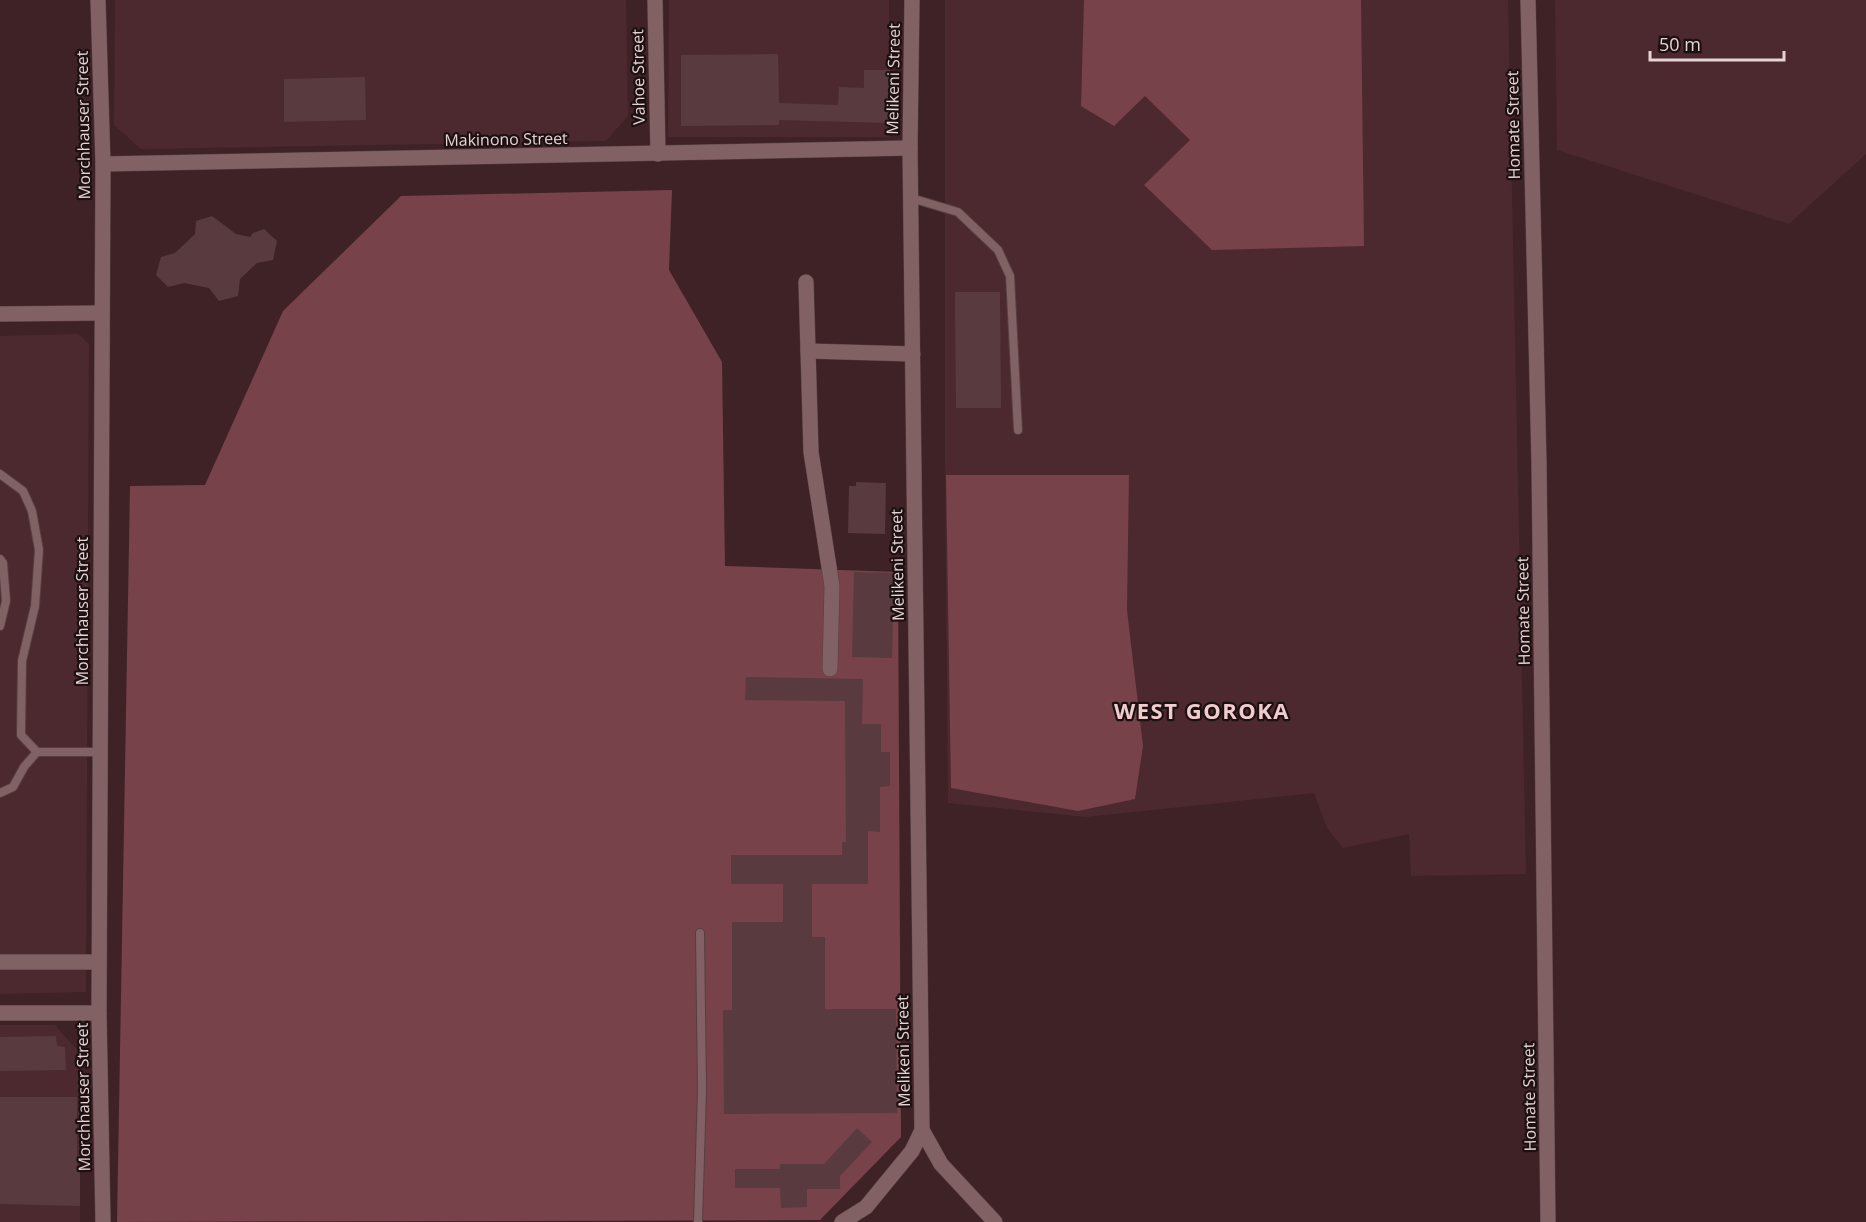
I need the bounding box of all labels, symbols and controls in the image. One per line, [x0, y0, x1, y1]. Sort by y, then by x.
street label: Melikeni Street [881, 23, 905, 135]
scale bar [1650, 24, 1784, 62]
street label: Vahoe Street [626, 29, 650, 125]
text: 50 m [1659, 32, 1701, 56]
street label: Morchhauser Street [71, 50, 95, 199]
street label: Homate Street [1501, 70, 1525, 180]
street label: Makinono Street [444, 127, 568, 151]
street label: Melikeni Street [885, 509, 909, 621]
street label: Morchhauser Street [71, 536, 93, 685]
street label: Homate Street [1511, 556, 1535, 666]
district label: WEST GOROKA [1114, 695, 1290, 725]
street label: Melikeni Street [891, 995, 915, 1107]
street label: Morchhauser Street [71, 1022, 95, 1171]
street label: Homate Street [1517, 1042, 1541, 1152]

